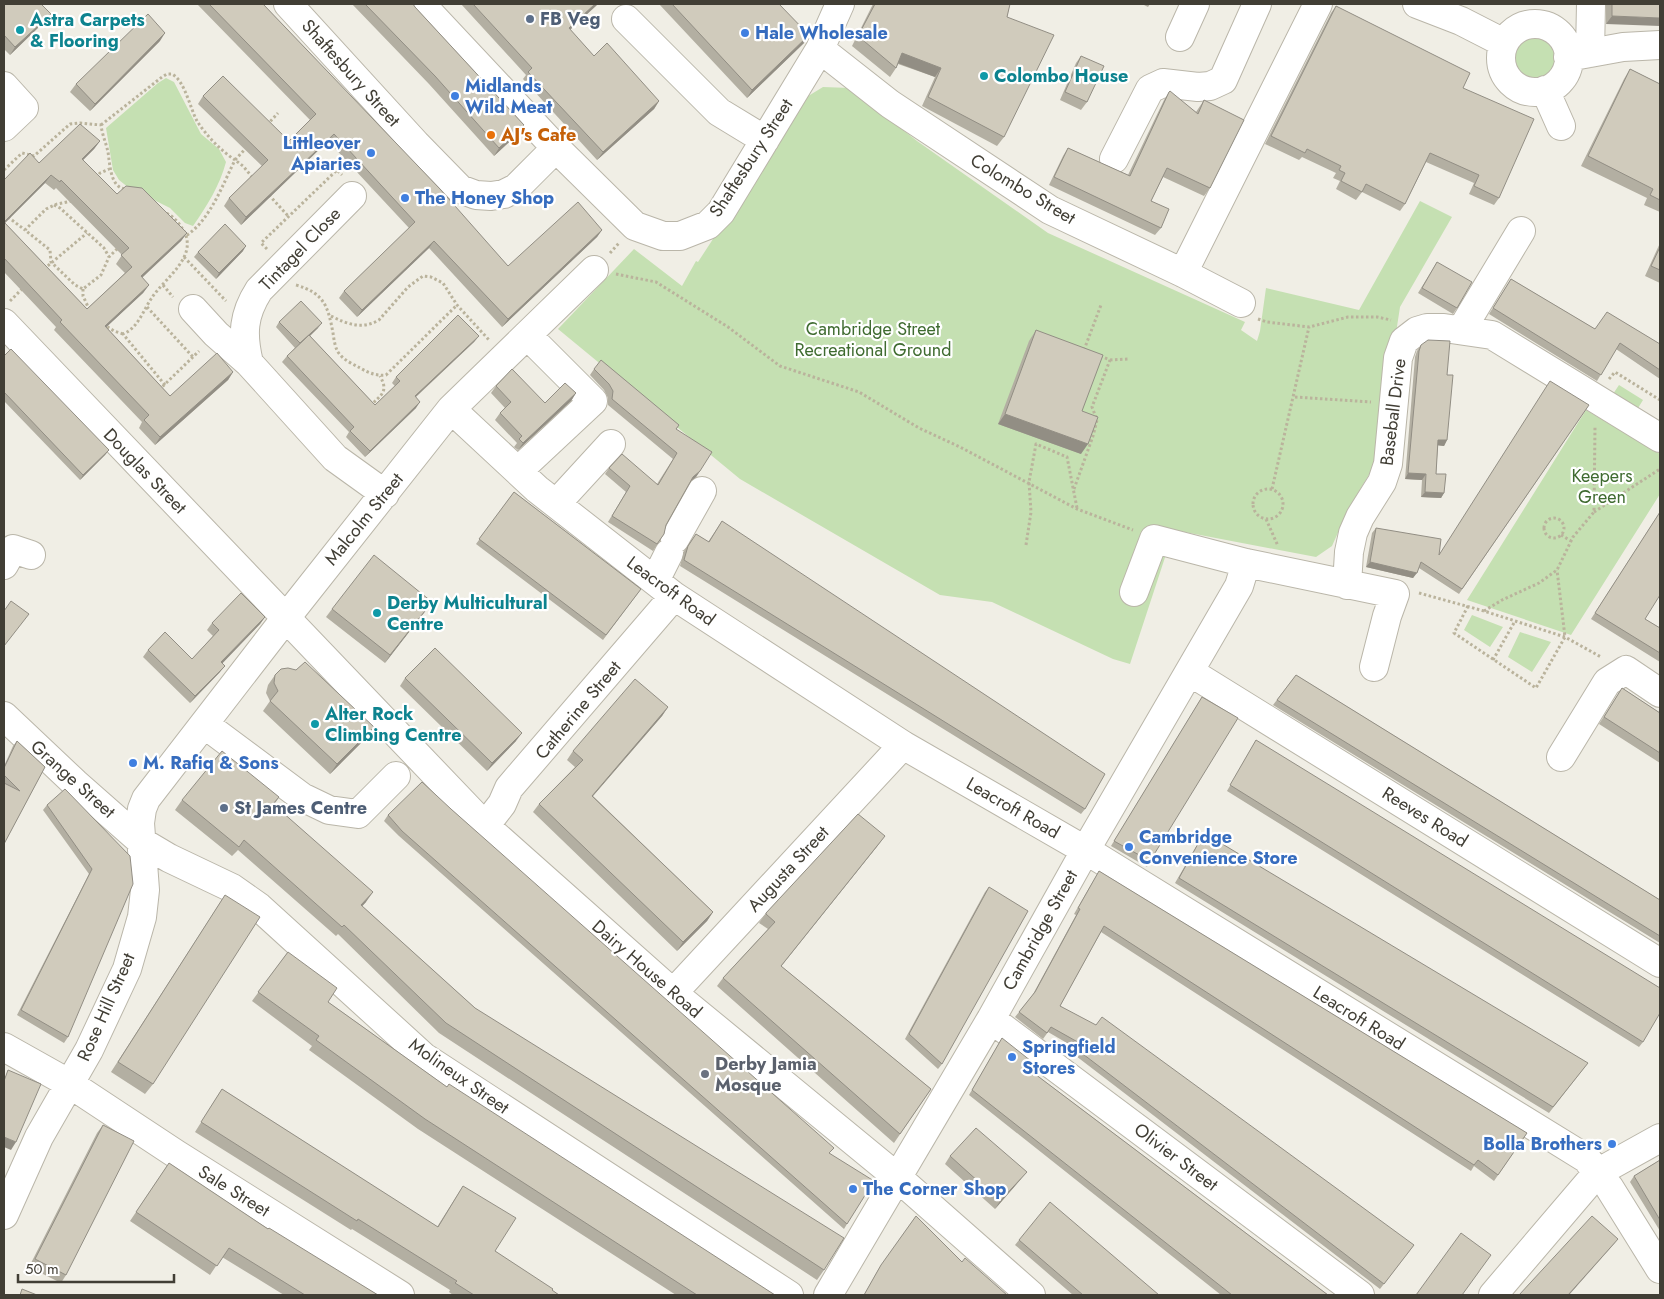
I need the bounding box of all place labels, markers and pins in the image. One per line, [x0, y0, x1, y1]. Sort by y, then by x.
place label: FB Veg [540, 6, 600, 32]
place label: Astra Carpets & Flooring [29, 7, 145, 54]
marker: FB Veg [524, 13, 536, 25]
place label: Hale Wholesale [755, 20, 888, 46]
marker: Astra Carpets & Flooring [14, 24, 26, 36]
marker: Hale Wholesale [739, 27, 751, 39]
place label: Colombo House [994, 63, 1128, 89]
marker: Colombo House [978, 70, 990, 82]
place label: Midlands Wild Meat [465, 73, 553, 120]
marker: Midlands Wild Meat [449, 90, 461, 102]
place label: AJ's Cafe [500, 122, 576, 148]
marker: AJ's Cafe [485, 129, 497, 141]
place label: Littleover Apiaries [283, 130, 362, 177]
marker: Littleover Apiaries [365, 147, 377, 159]
place label: The Honey Shop [415, 185, 554, 211]
marker: The Honey Shop [399, 192, 411, 204]
place label: Derby Multicultural Centre [387, 590, 548, 637]
marker: Derby Multicultural Centre [371, 607, 383, 619]
place label: Alter Rock Climbing Centre [324, 701, 461, 748]
marker: Alter Rock Climbing Centre [309, 718, 321, 730]
place label: M. Rafiq & Sons [143, 750, 279, 776]
marker: M. Rafiq & Sons [127, 757, 139, 769]
place label: St James Centre [234, 795, 367, 821]
marker: St James Centre [218, 802, 230, 814]
place label: Cambridge Convenience Store [1139, 824, 1298, 871]
marker: Cambridge Convenience Store [1123, 841, 1135, 853]
place label: Springfield Stores [1022, 1034, 1116, 1081]
place label: Derby Jamia Mosque [715, 1051, 817, 1098]
marker: Springfield Stores [1006, 1051, 1018, 1063]
marker: Derby Jamia Mosque [699, 1068, 711, 1080]
place label: Bolla Brothers [1483, 1131, 1602, 1157]
marker: Bolla Brothers [1606, 1138, 1618, 1150]
place label: The Corner Shop [863, 1176, 1006, 1202]
marker: The Corner Shop [847, 1183, 859, 1195]

